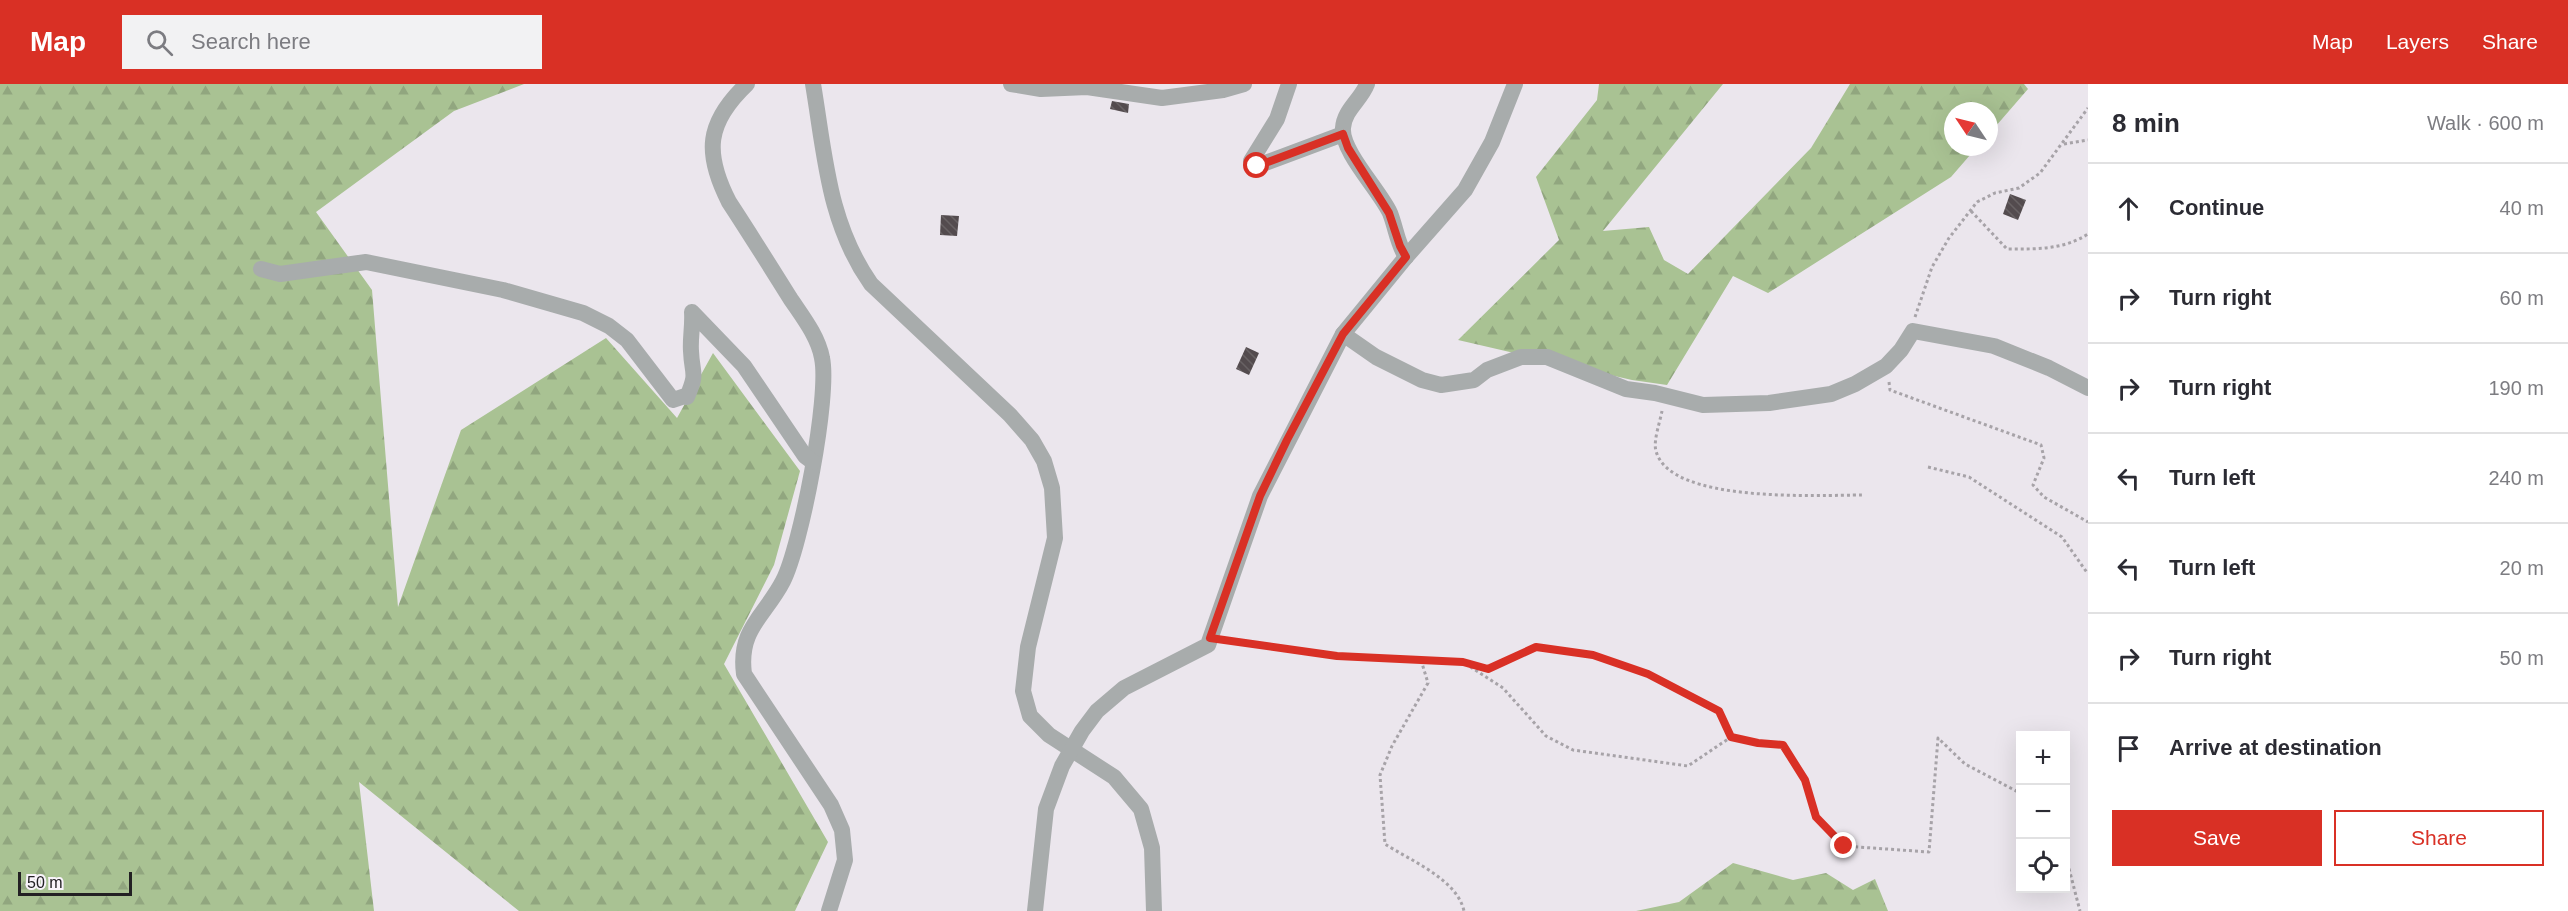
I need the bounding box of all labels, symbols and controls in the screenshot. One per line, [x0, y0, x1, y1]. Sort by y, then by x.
search box [122, 15, 542, 69]
text: Map [30, 26, 86, 57]
icon: search [143, 26, 176, 59]
text: Search here [191, 29, 311, 54]
text: Map [2312, 30, 2353, 53]
text: Layers [2386, 30, 2449, 53]
text: Share [2482, 30, 2538, 53]
north arrow [1944, 102, 1998, 156]
text: 8 min [2112, 108, 2180, 138]
text: Walk · 600 m [2427, 112, 2544, 134]
route start [1243, 152, 1269, 178]
icon: ahead [2112, 192, 2145, 225]
text: Continue [2169, 195, 2264, 220]
text: 40 m [2500, 197, 2544, 219]
icon: right [2112, 282, 2145, 315]
text: Turn right [2169, 285, 2271, 310]
text: 60 m [2500, 287, 2544, 309]
icon: right [2112, 372, 2145, 405]
text: Turn right [2169, 375, 2271, 400]
text: 190 m [2488, 377, 2544, 399]
icon: left [2112, 462, 2145, 495]
text: Turn left [2169, 465, 2255, 490]
text: 240 m [2488, 467, 2544, 489]
icon: left [2112, 552, 2145, 585]
text: Turn left [2169, 555, 2255, 580]
text: 20 m [2500, 557, 2544, 579]
icon: right [2112, 642, 2145, 675]
text: Turn right [2169, 645, 2271, 670]
text: 50 m [2500, 647, 2544, 669]
map controls [2016, 731, 2070, 893]
button: + [2016, 731, 2070, 785]
icon: arrive [2112, 732, 2145, 765]
text: Arrive at destination [2169, 735, 2382, 760]
button: − [2016, 785, 2070, 839]
button: Save [2112, 810, 2322, 866]
button: Share [2334, 810, 2544, 866]
route end [1830, 832, 1856, 858]
button: locate [2016, 839, 2070, 893]
scale bar [18, 869, 132, 896]
text: 50 m [27, 874, 63, 891]

